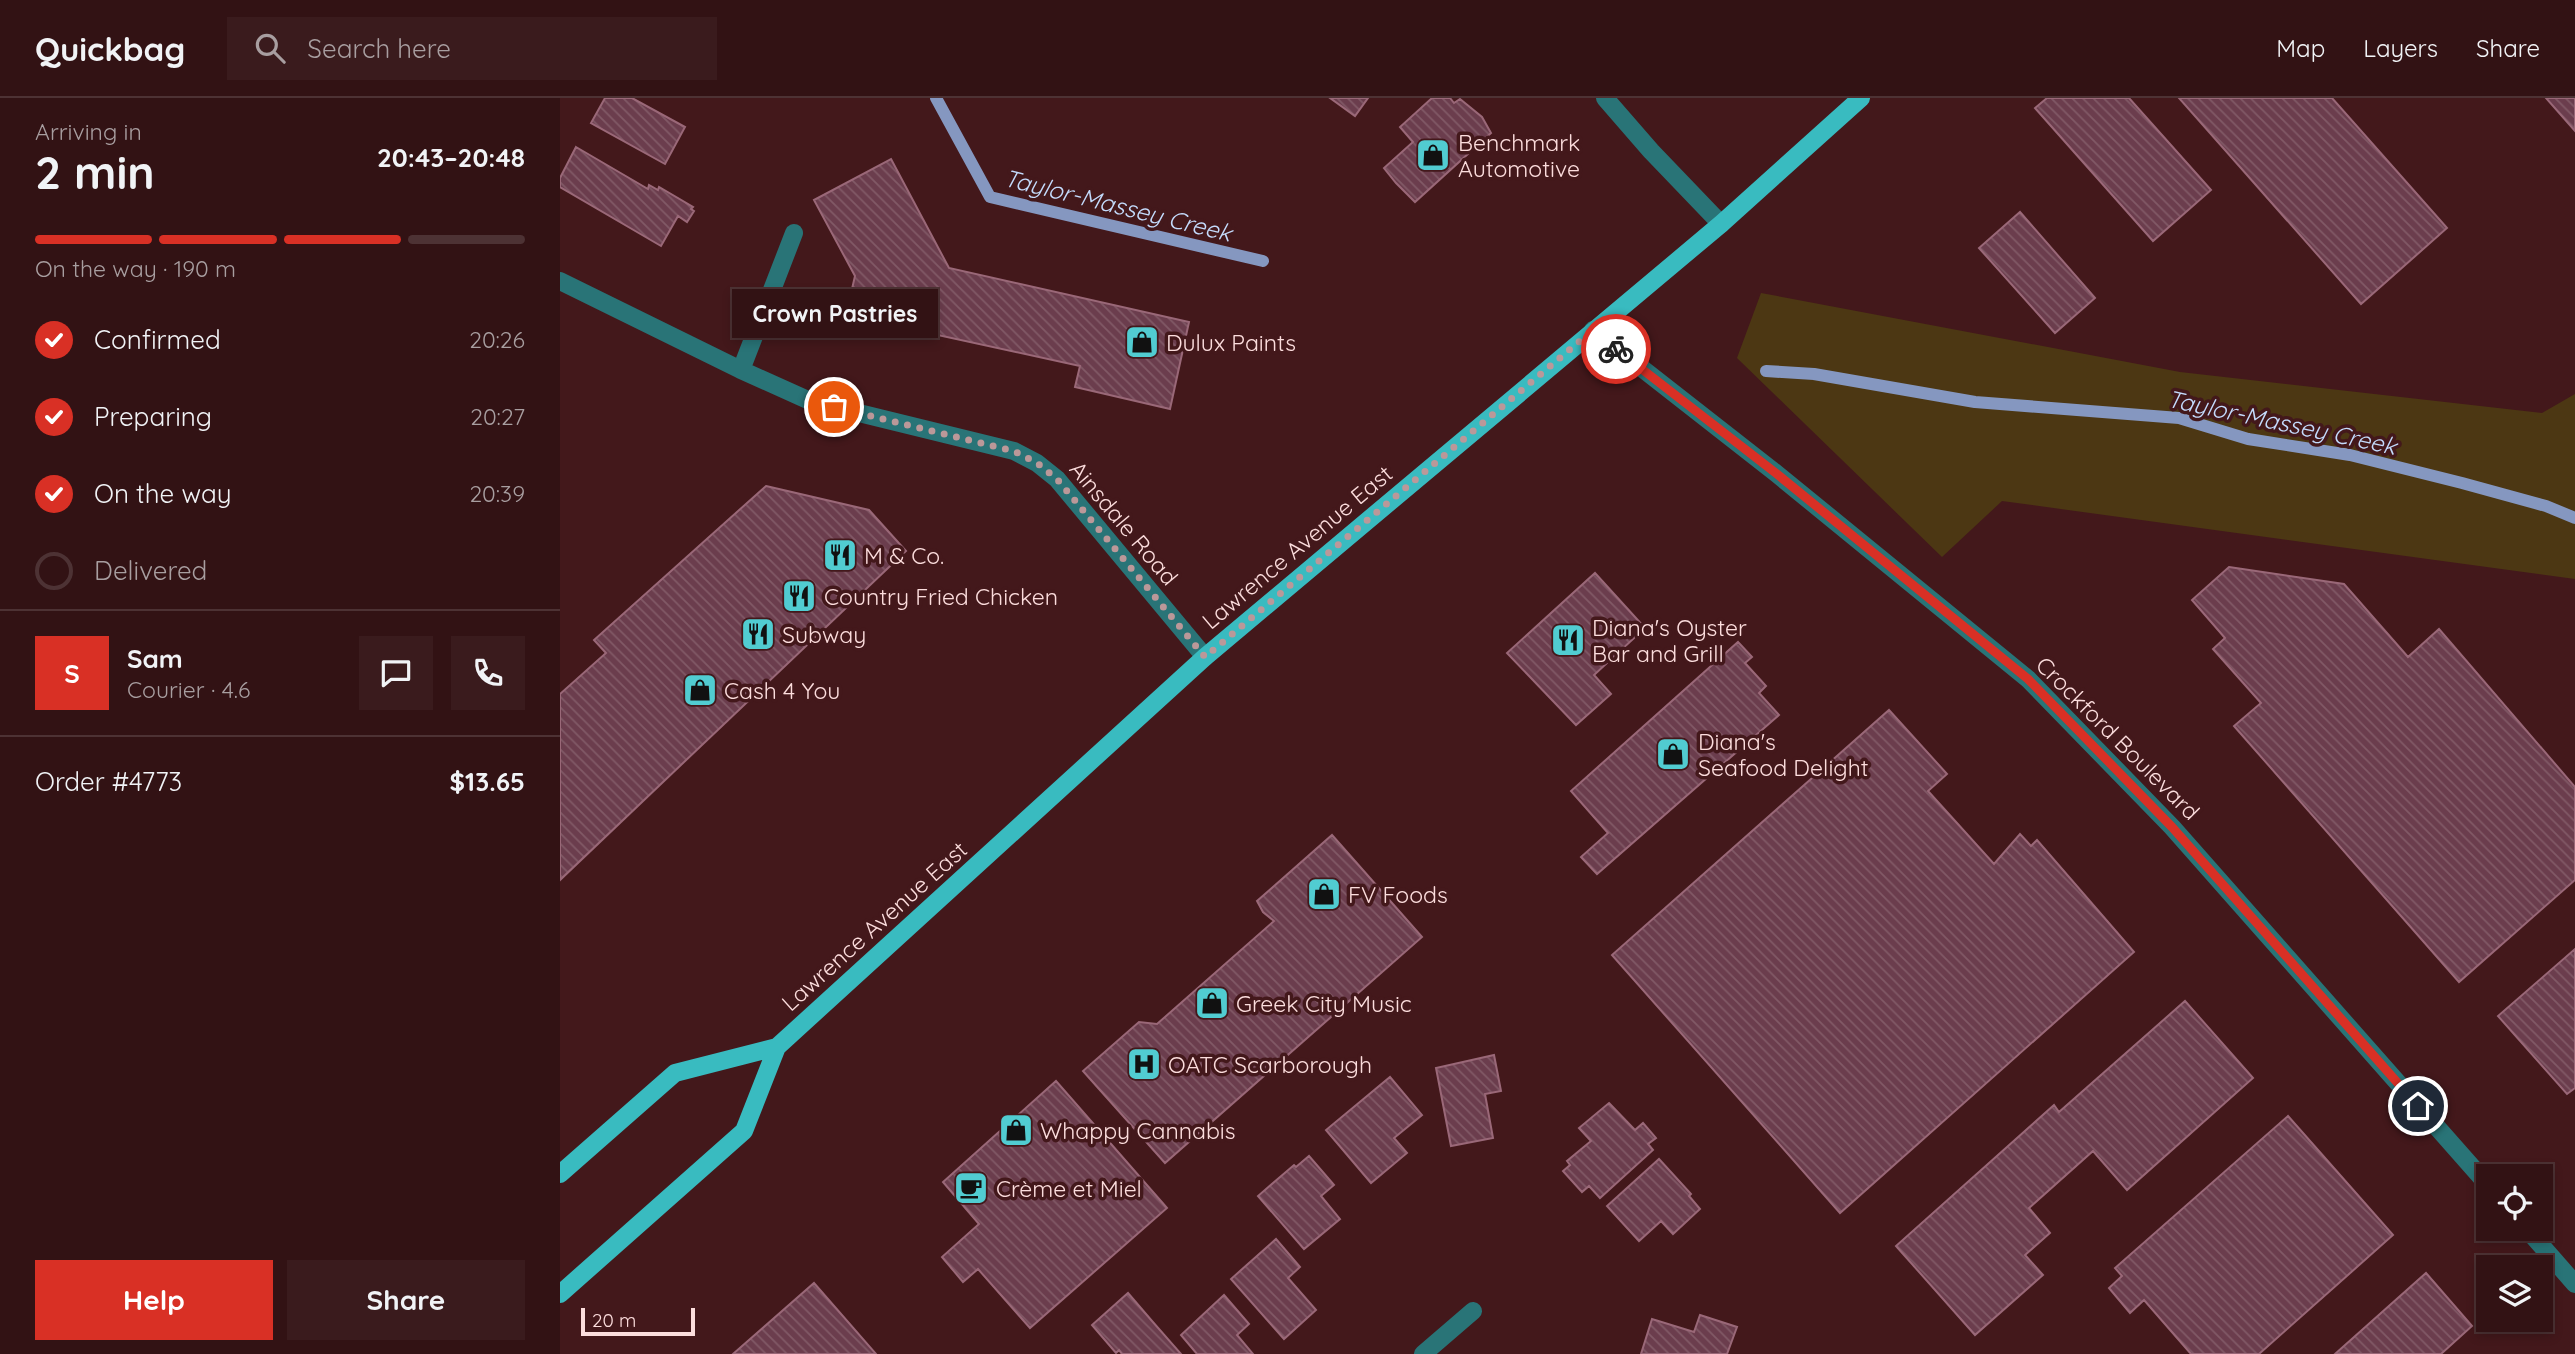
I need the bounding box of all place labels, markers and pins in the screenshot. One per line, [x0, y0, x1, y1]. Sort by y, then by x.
place label: Benchmark Automotive [1458, 128, 1580, 183]
shop icon: Benchmark Automotive [1414, 136, 1452, 174]
callout: Crown Pastries [731, 288, 937, 337]
shop icon: Dulux Paints [1123, 323, 1161, 361]
place label: Dulux Paints [1166, 328, 1296, 357]
pin [804, 377, 864, 437]
restaurant icon: M & Co. [821, 536, 859, 574]
place label: M & Co. [864, 541, 944, 570]
restaurant icon: Country Fried Chicken [780, 577, 818, 615]
place label: Country Fried Chicken [824, 582, 1058, 611]
place label: Diana's Oyster Bar and Grill [1592, 613, 1747, 668]
restaurant icon: Subway [739, 615, 777, 653]
place label: Subway [782, 620, 866, 649]
restaurant icon: Diana's Oyster Bar and Grill [1549, 621, 1587, 659]
shop icon: Cash 4 You [681, 671, 719, 709]
place label: Cash 4 You [724, 676, 840, 705]
place label: Diana's Seafood Delight [1698, 727, 1869, 782]
shop icon: Diana's Seafood Delight [1654, 735, 1692, 773]
shop icon: FV Foods [1305, 875, 1343, 913]
place label: FV Foods [1348, 880, 1448, 909]
shop icon: Greek City Music [1193, 984, 1231, 1022]
place label: Greek City Music [1236, 989, 1412, 1018]
hospital icon: OATC Scarborough [1125, 1045, 1163, 1083]
place label: OATC Scarborough [1168, 1050, 1372, 1079]
pin [2388, 1076, 2448, 1136]
shop icon: Whappy Cannabis [997, 1111, 1035, 1149]
place label: Whappy Cannabis [1040, 1116, 1236, 1145]
cafe icon: Crème et Miel [952, 1169, 990, 1207]
place label: Crème et Miel [996, 1174, 1142, 1203]

